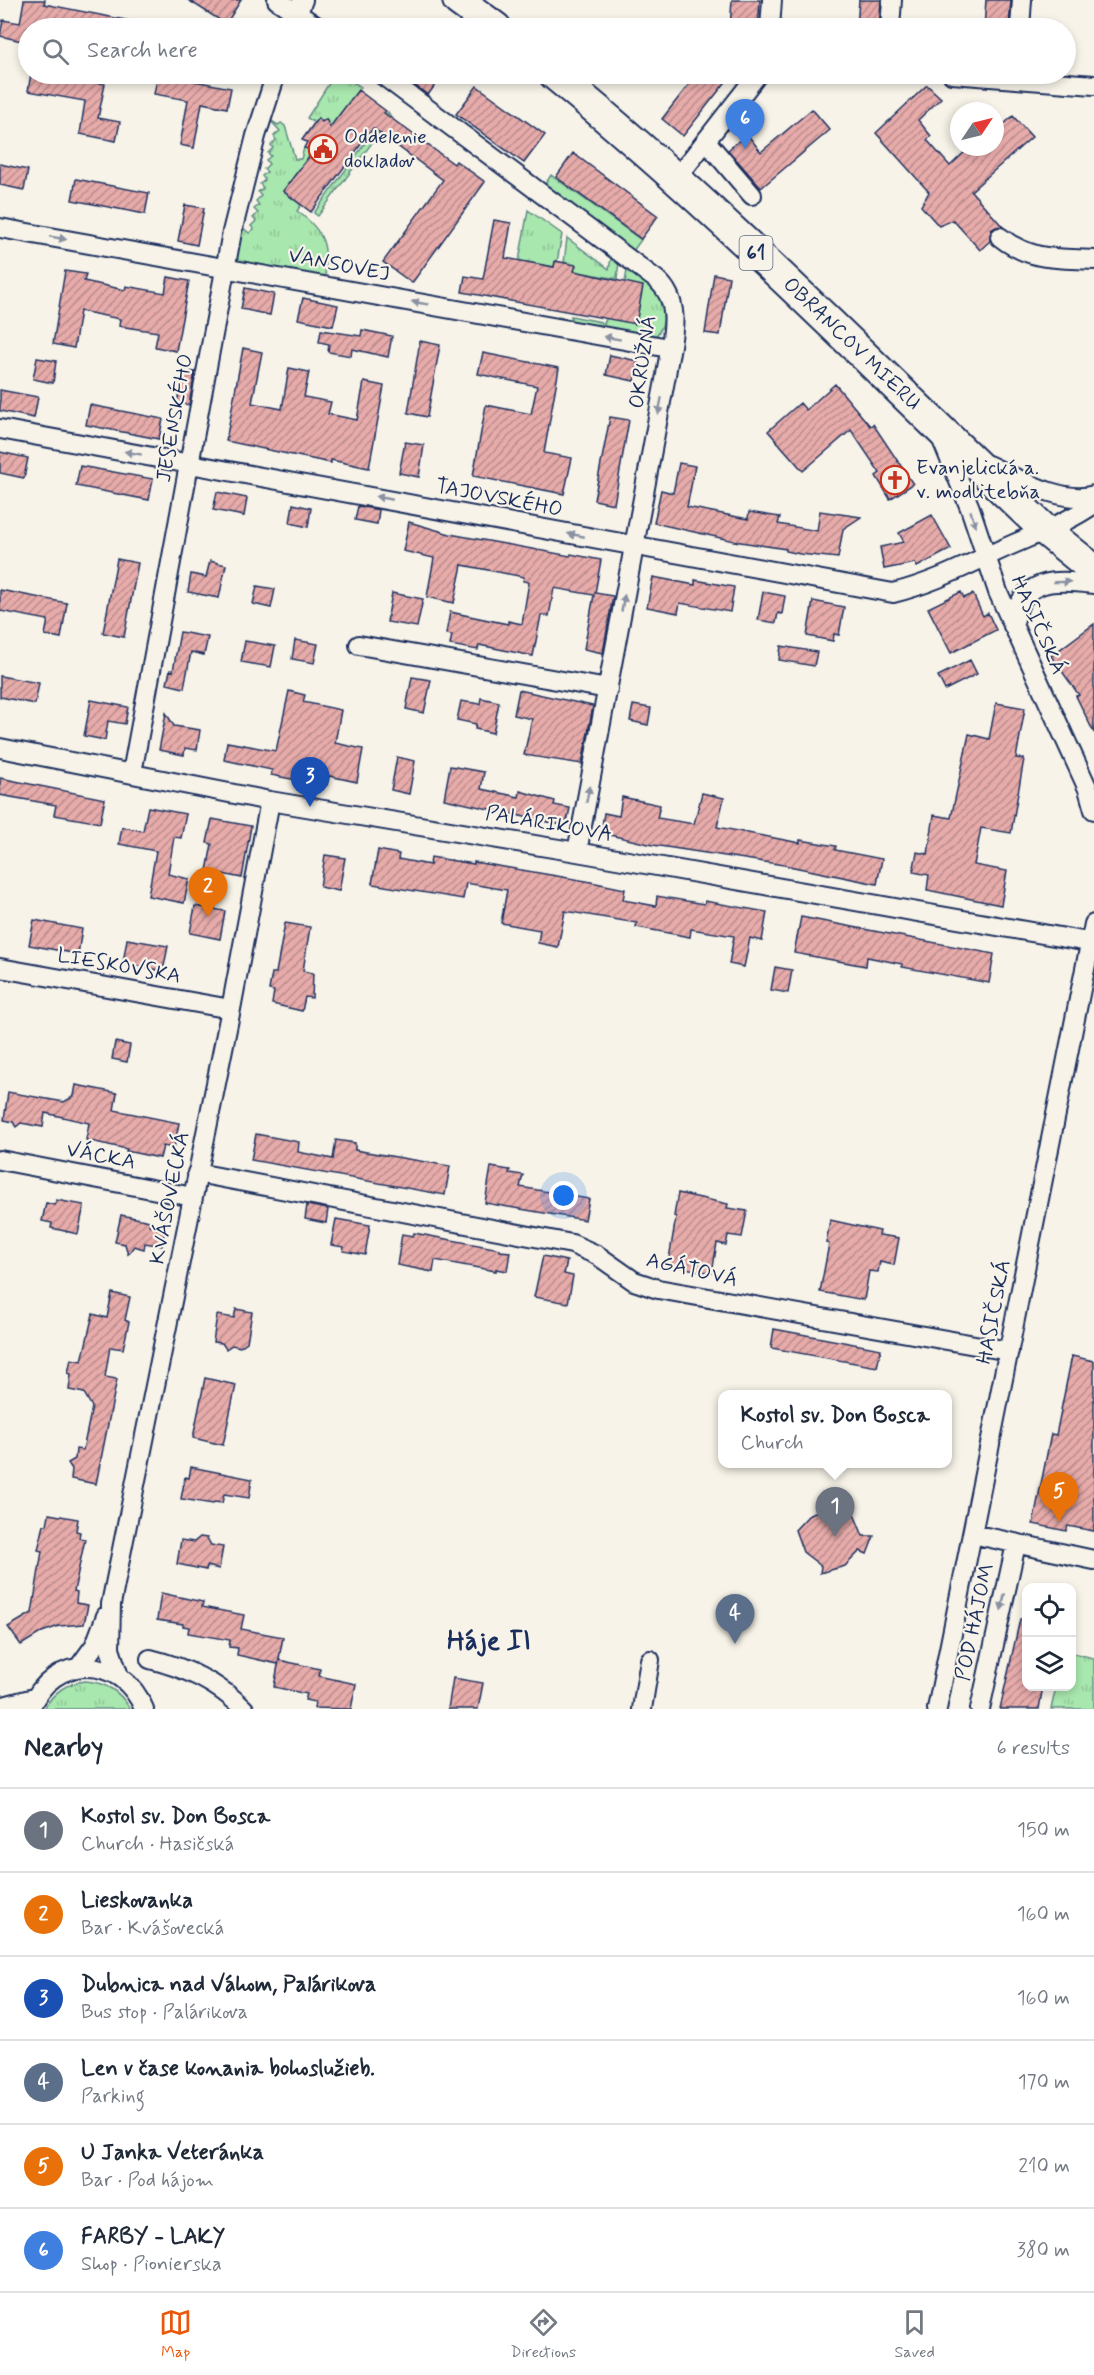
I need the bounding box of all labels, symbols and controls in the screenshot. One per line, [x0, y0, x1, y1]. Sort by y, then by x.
search box [18, 18, 1076, 84]
icon: search [39, 35, 72, 68]
text: Search here [87, 37, 198, 65]
pin: 6 [726, 100, 764, 149]
north arrow [950, 102, 1004, 156]
place label: Oddelenie dokladov [344, 123, 427, 175]
public building icon: Oddelenie dokladov [307, 133, 339, 165]
one-way arrow [48, 234, 67, 243]
road number: 61 [740, 236, 772, 270]
street label: VANSOVEJ [286, 241, 392, 289]
street label: OBRANCOV MIERU [777, 271, 927, 417]
one-way arrow [410, 299, 429, 308]
street label: OKRUŽNÁ [623, 314, 663, 410]
one-way arrow [602, 333, 621, 342]
street label: JESENSKÉHO [150, 352, 200, 484]
one-way arrow [655, 396, 664, 415]
one-way arrow [123, 448, 142, 457]
place label: Evanjelická a. v. modlitebňa [916, 454, 1040, 506]
church icon: Evanjelická a. v. modlitebňa [879, 464, 911, 496]
street label: TAJOVSKÉHO [433, 472, 565, 524]
one-way arrow [375, 493, 394, 502]
one-way arrow [969, 510, 978, 528]
one-way arrow [566, 530, 585, 539]
street label: HASIČSKÁ [1004, 571, 1072, 679]
one-way arrow [1053, 577, 1072, 587]
one-way arrow [619, 593, 628, 612]
pin: 3 [290, 758, 330, 807]
one-way arrow [584, 785, 593, 804]
street label: PALÁRIKOVA [483, 799, 615, 849]
pin: 2 [188, 868, 228, 917]
street label: LIESKOVSKA [55, 941, 183, 991]
street label: KVÁŠOVECKÁ [143, 1129, 197, 1267]
street label: VÁCKA [64, 1136, 138, 1176]
your location [549, 1181, 578, 1210]
street label: AGÁTOVÁ [644, 1246, 740, 1294]
street label: HASIČSKÁ [970, 1257, 1018, 1367]
popup [718, 1390, 952, 1468]
text: Kostol sv. Don Bosca [740, 1402, 930, 1430]
text: Church [740, 1430, 804, 1457]
pin: 5 [1040, 1472, 1078, 1522]
pin: 1 [816, 1488, 854, 1537]
street label: POD HÁJOM [949, 1561, 1001, 1683]
map controls [1022, 1583, 1076, 1691]
button: locate [1022, 1583, 1076, 1637]
one-way arrow [997, 1592, 1007, 1611]
pin: 4 [716, 1594, 754, 1644]
district label: Háje II [447, 1624, 531, 1659]
button: layers [1022, 1637, 1076, 1691]
text: Nearby [24, 1731, 103, 1765]
text: 6 results [997, 1735, 1070, 1762]
text: Kostol sv. Don Bosca [81, 1803, 270, 1831]
text: 1 [39, 1817, 48, 1844]
text: 150 m [1017, 1817, 1070, 1844]
text: Church · Hasičská [81, 1831, 234, 1858]
text: Lieskovanka [81, 1887, 193, 1915]
text: 2 [39, 1901, 48, 1928]
text: 160 m [1017, 1901, 1070, 1928]
text: Bar · Kvášovecká [81, 1915, 224, 1942]
text: Dubnica nad Váhom, Palárikova [81, 1971, 376, 1999]
text: 3 [39, 1985, 48, 2012]
text: 160 m [1017, 1985, 1070, 2012]
text: Bus stop · Palárikova [81, 1999, 248, 2026]
text: Len v čase konania bohoslužieb. [81, 2055, 375, 2083]
text: 4 [38, 2069, 49, 2096]
text: 170 m [1018, 2069, 1070, 2096]
text: Parking [81, 2083, 145, 2110]
text: U Janka Veteránka [81, 2139, 264, 2167]
text: 5 [38, 2153, 50, 2180]
text: 210 m [1018, 2153, 1070, 2180]
text: Bar · Pod hájom [81, 2167, 214, 2194]
text: FARBY - LAKY [81, 2223, 225, 2251]
text: 6 [38, 2237, 49, 2264]
text: 380 m [1017, 2237, 1070, 2264]
text: Shop · Pionierska [81, 2251, 222, 2278]
tab: Map [159, 2306, 192, 2363]
tab: Directions [510, 2306, 576, 2363]
tab: Saved [894, 2306, 935, 2363]

